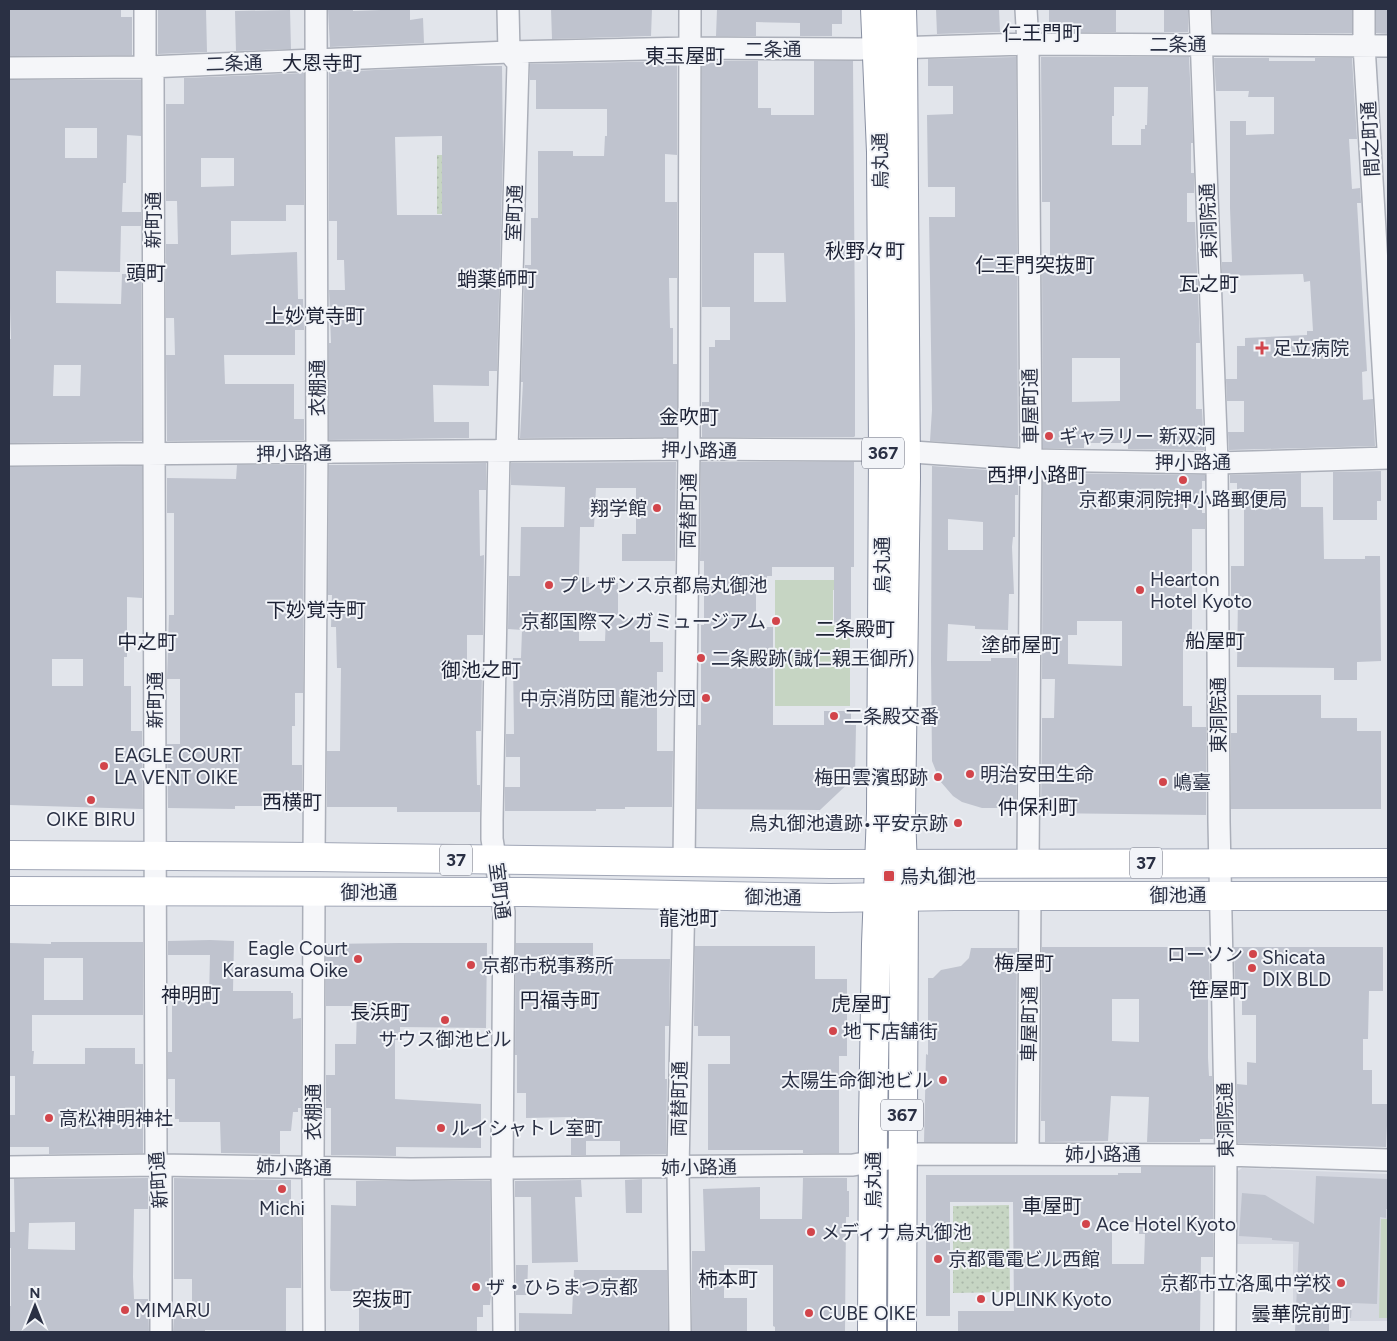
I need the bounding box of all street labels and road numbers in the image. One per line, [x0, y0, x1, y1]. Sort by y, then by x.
street label: 二条通 [1149, 33, 1207, 56]
street label: 二条通 [744, 38, 802, 61]
street label: 二条通 [205, 51, 263, 76]
street label: 間之町通 [1357, 100, 1384, 178]
street label: 烏丸通 [869, 132, 892, 190]
street label: 東洞院通 [1196, 183, 1221, 259]
street label: 室町通 [502, 184, 527, 242]
street label: 新町通 [142, 191, 165, 249]
street label: 衣棚通 [306, 359, 329, 417]
street label: 車屋町通 [1018, 368, 1043, 444]
street label: 押小路通 [661, 438, 737, 463]
road number: 367 [862, 438, 904, 468]
street label: 押小路通 [256, 441, 332, 466]
street label: 押小路通 [1155, 451, 1231, 474]
street label: 両替町通 [676, 473, 701, 549]
street label: 烏丸通 [871, 536, 894, 594]
street label: 新町通 [144, 671, 167, 729]
street label: 東洞院通 [1207, 677, 1230, 753]
road number: 37 [440, 844, 472, 876]
road number: 37 [1130, 848, 1162, 878]
street label: 室町通 [485, 861, 514, 921]
street label: 御池通 [340, 881, 398, 904]
street label: 御池通 [1149, 884, 1207, 907]
street label: 御池通 [744, 886, 802, 909]
street label: 車屋町通 [1017, 986, 1042, 1062]
street label: 両替町通 [667, 1061, 692, 1137]
street label: 東洞院通 [1213, 1082, 1238, 1158]
street label: 衣棚通 [302, 1083, 325, 1141]
road number: 367 [881, 1100, 923, 1130]
street label: 姉小路通 [1065, 1143, 1141, 1166]
street label: 新町通 [145, 1151, 172, 1209]
street label: 烏丸通 [862, 1151, 885, 1209]
street label: 姉小路通 [256, 1155, 332, 1180]
street label: 姉小路通 [661, 1155, 737, 1180]

